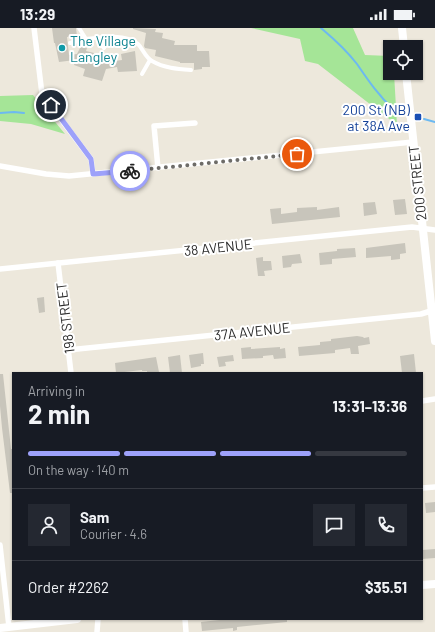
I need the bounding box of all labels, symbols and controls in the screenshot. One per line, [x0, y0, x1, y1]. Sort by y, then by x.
text: 13:29 [20, 5, 55, 23]
place label: The Village Langley [70, 32, 136, 65]
map controls [383, 40, 423, 80]
button: locate [383, 40, 423, 80]
marker: The Village Langley [57, 43, 67, 53]
pin [34, 88, 68, 122]
icon: home [40, 94, 62, 116]
place label: 200 St (NB) at 38A Ave [342, 101, 410, 134]
marker: 200 St (NB) at 38A Ave [413, 112, 423, 122]
pin [280, 137, 314, 171]
icon: bag [286, 143, 308, 165]
street label: 200 STREET [405, 145, 429, 221]
courier [110, 151, 150, 191]
icon: bike [119, 160, 141, 182]
street label: 38 AVENUE [183, 235, 253, 259]
street label: 198 STREET [52, 281, 78, 355]
street label: 37A AVENUE [213, 319, 291, 343]
text: Arriving in [28, 383, 85, 399]
text: 13:31–13:36 [333, 397, 407, 415]
text: 2 min [28, 398, 90, 429]
text: On the way · 140 m [28, 462, 129, 478]
button: person [28, 504, 70, 546]
button: chat [313, 504, 355, 546]
button: phone [365, 504, 407, 546]
text: Sam [80, 508, 109, 526]
text: Courier · 4.6 [80, 526, 147, 542]
text: Order #2262 [28, 578, 109, 596]
text: $35.51 [365, 578, 407, 596]

